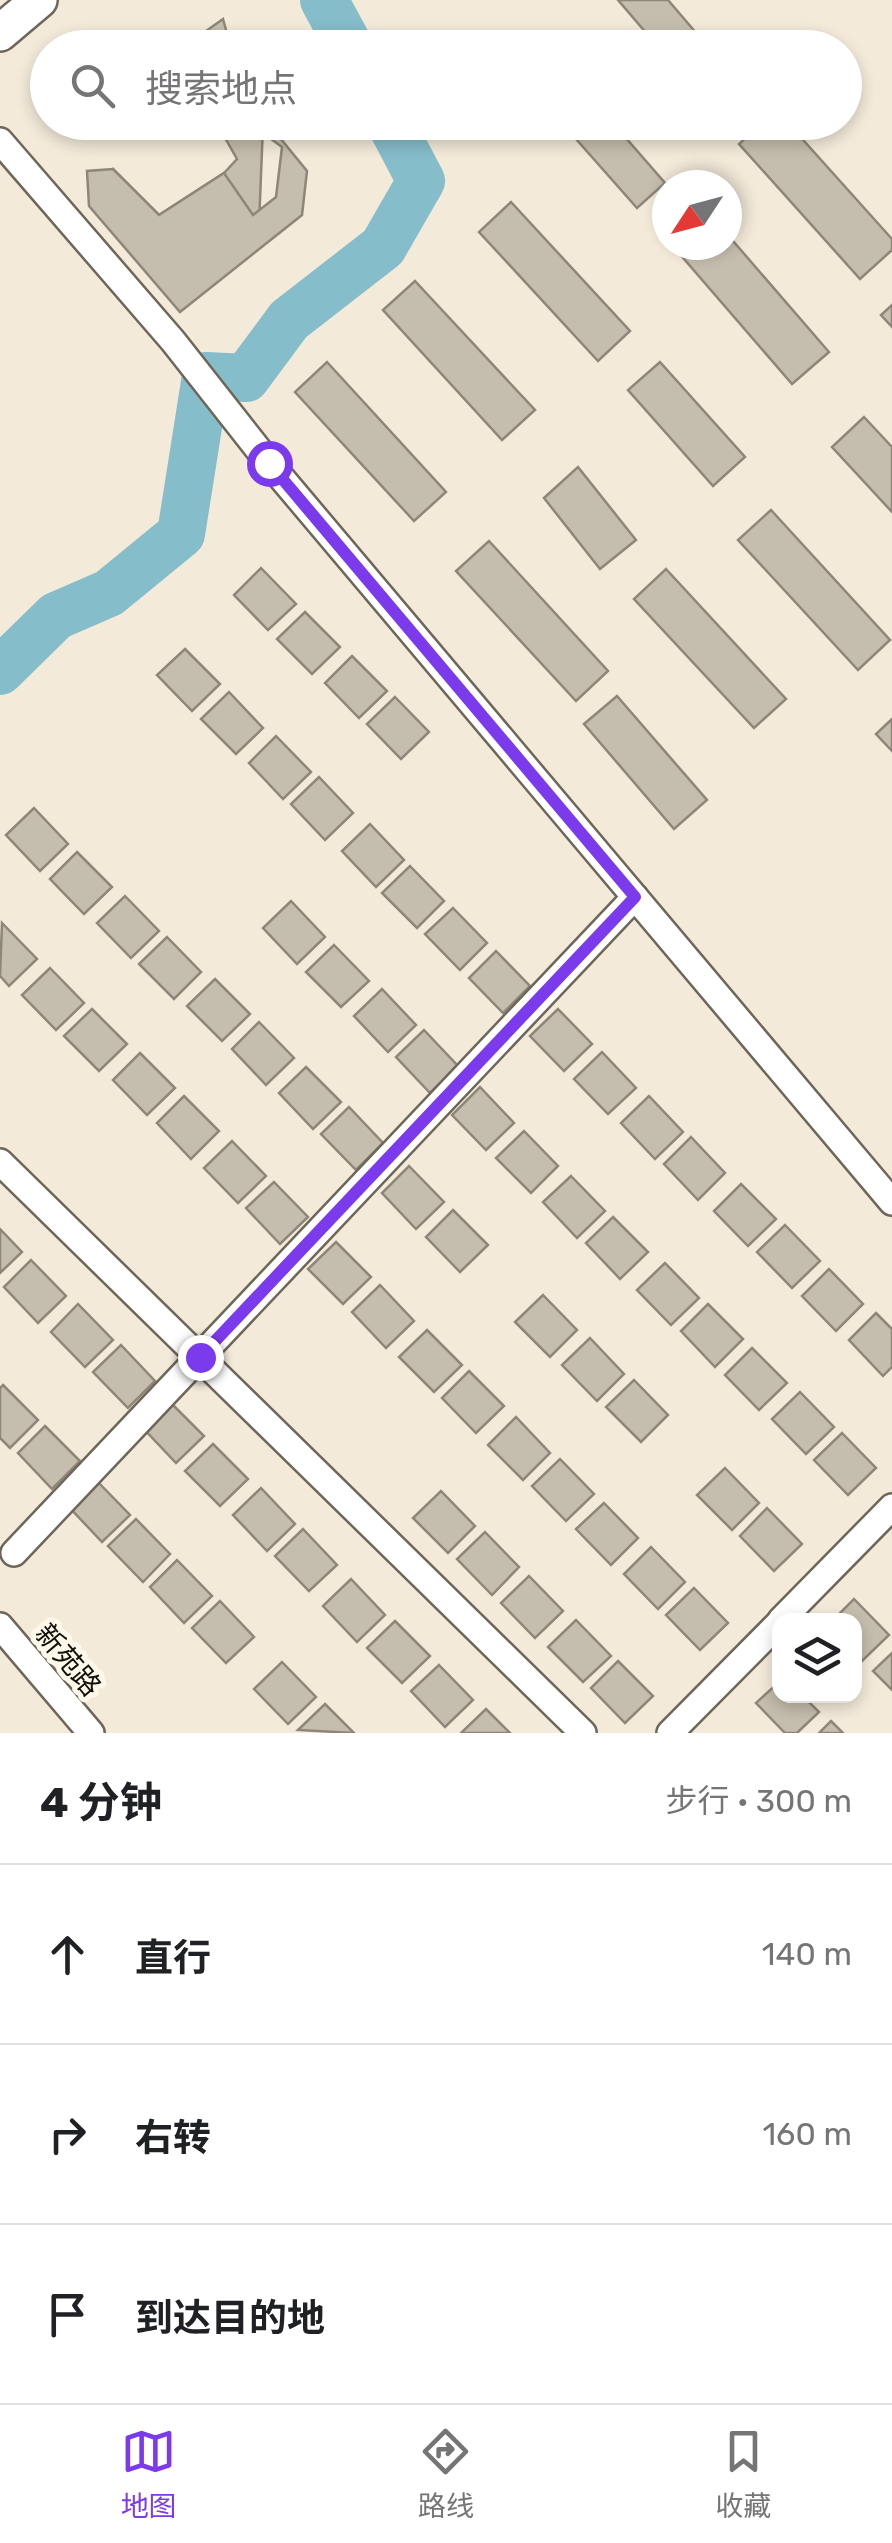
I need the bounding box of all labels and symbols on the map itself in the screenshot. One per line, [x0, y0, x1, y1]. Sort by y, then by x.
north arrow [652, 170, 742, 260]
route start [247, 441, 293, 487]
route end [178, 1335, 224, 1381]
street label: 新苑路 [28, 1617, 108, 1703]

